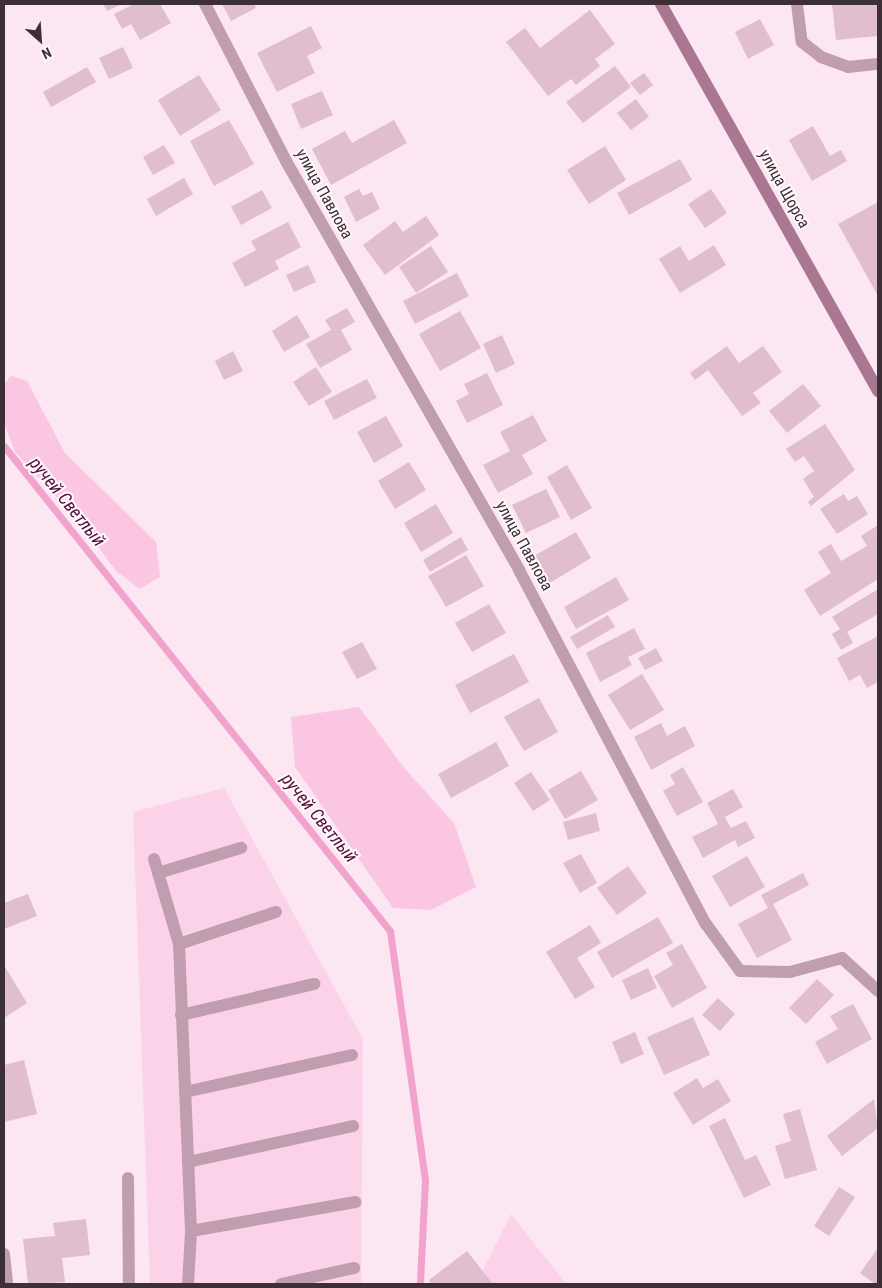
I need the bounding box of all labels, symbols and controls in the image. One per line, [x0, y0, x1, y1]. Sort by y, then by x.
north arrow [15, 15, 65, 65]
text: N [39, 44, 54, 63]
street label: улица Павлова [291, 146, 357, 242]
street label: улица Щорса [755, 146, 813, 232]
water label: ручей Светлый [24, 453, 110, 551]
street label: улица Павлова [491, 498, 557, 594]
water label: ручей Светлый [276, 769, 362, 867]

